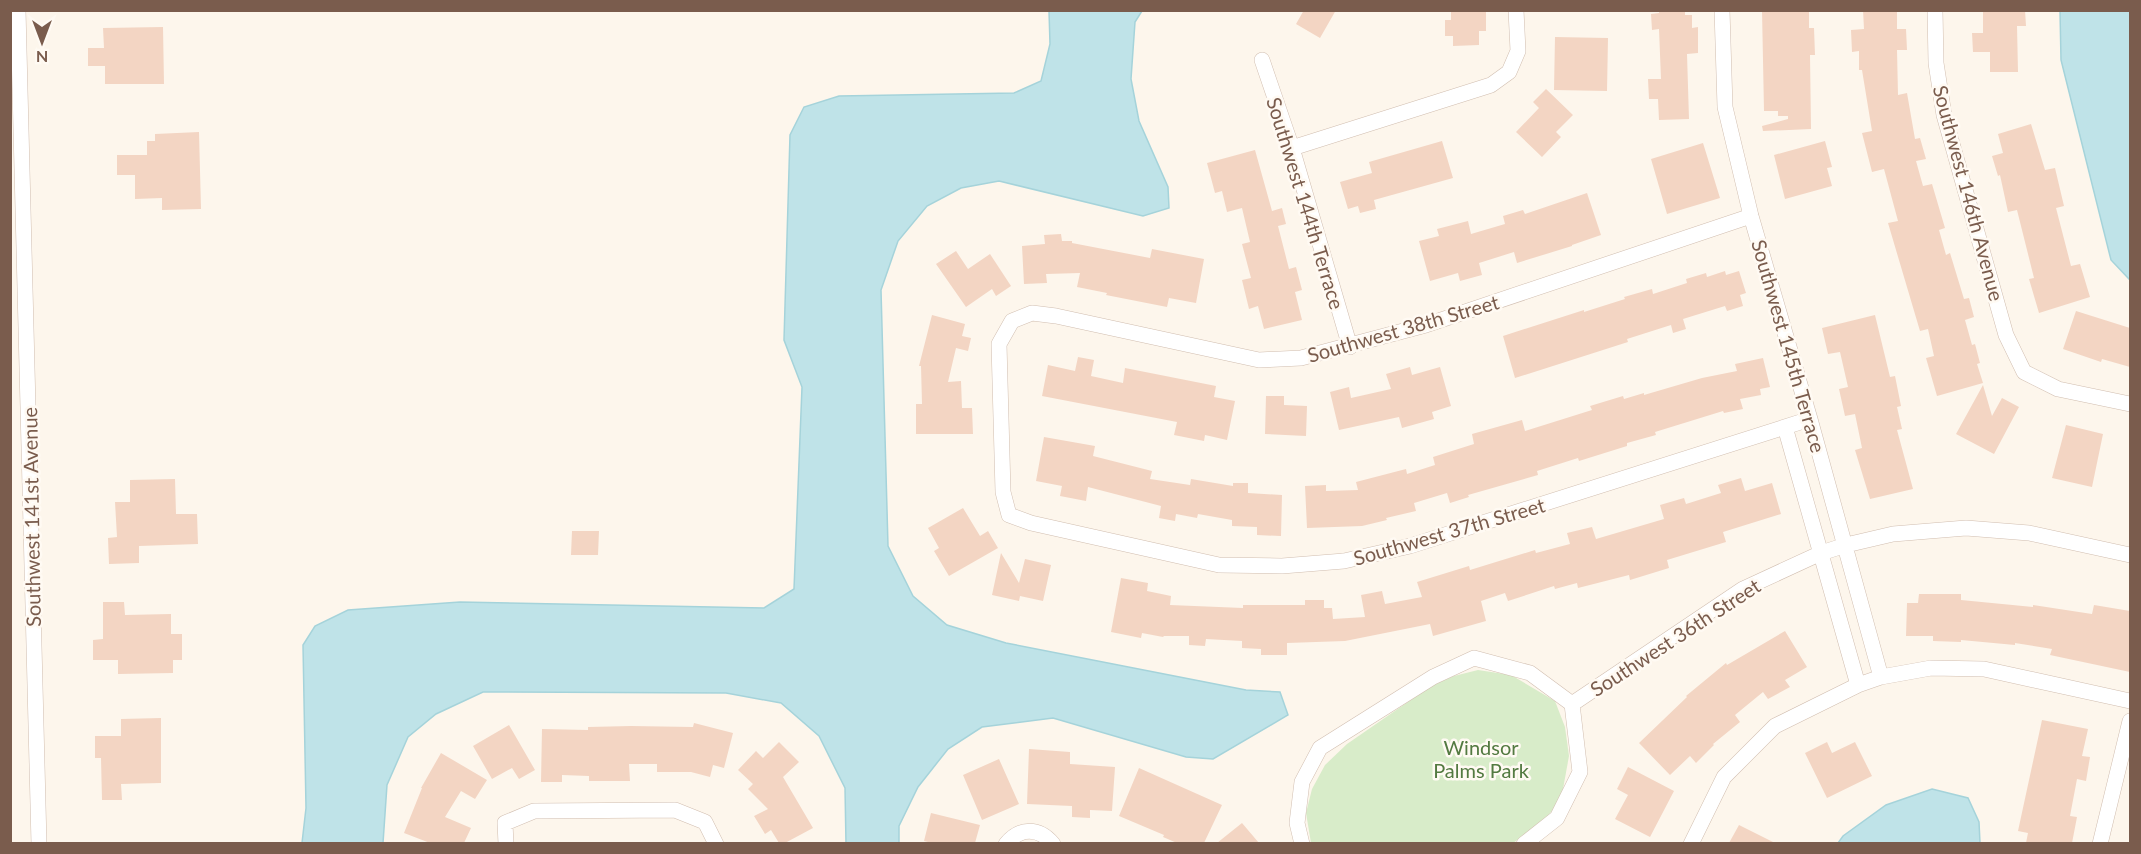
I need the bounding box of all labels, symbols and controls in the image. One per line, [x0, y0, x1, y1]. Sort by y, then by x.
north arrow [12, 12, 72, 72]
text: N [36, 48, 48, 67]
street label: Southwest 146th Avenue [1929, 82, 2009, 304]
street label: Southwest 144th Terrace [1262, 94, 1350, 312]
street label: Southwest 145th Terrace [1747, 237, 1831, 455]
street label: Southwest 38th Street [1305, 289, 1501, 367]
street label: Southwest 141st Avenue [17, 407, 45, 627]
street label: Southwest 37th Street [1351, 492, 1547, 570]
street label: Southwest 36th Street [1585, 573, 1765, 701]
park label: Windsor Palms Park [1433, 735, 1530, 782]

